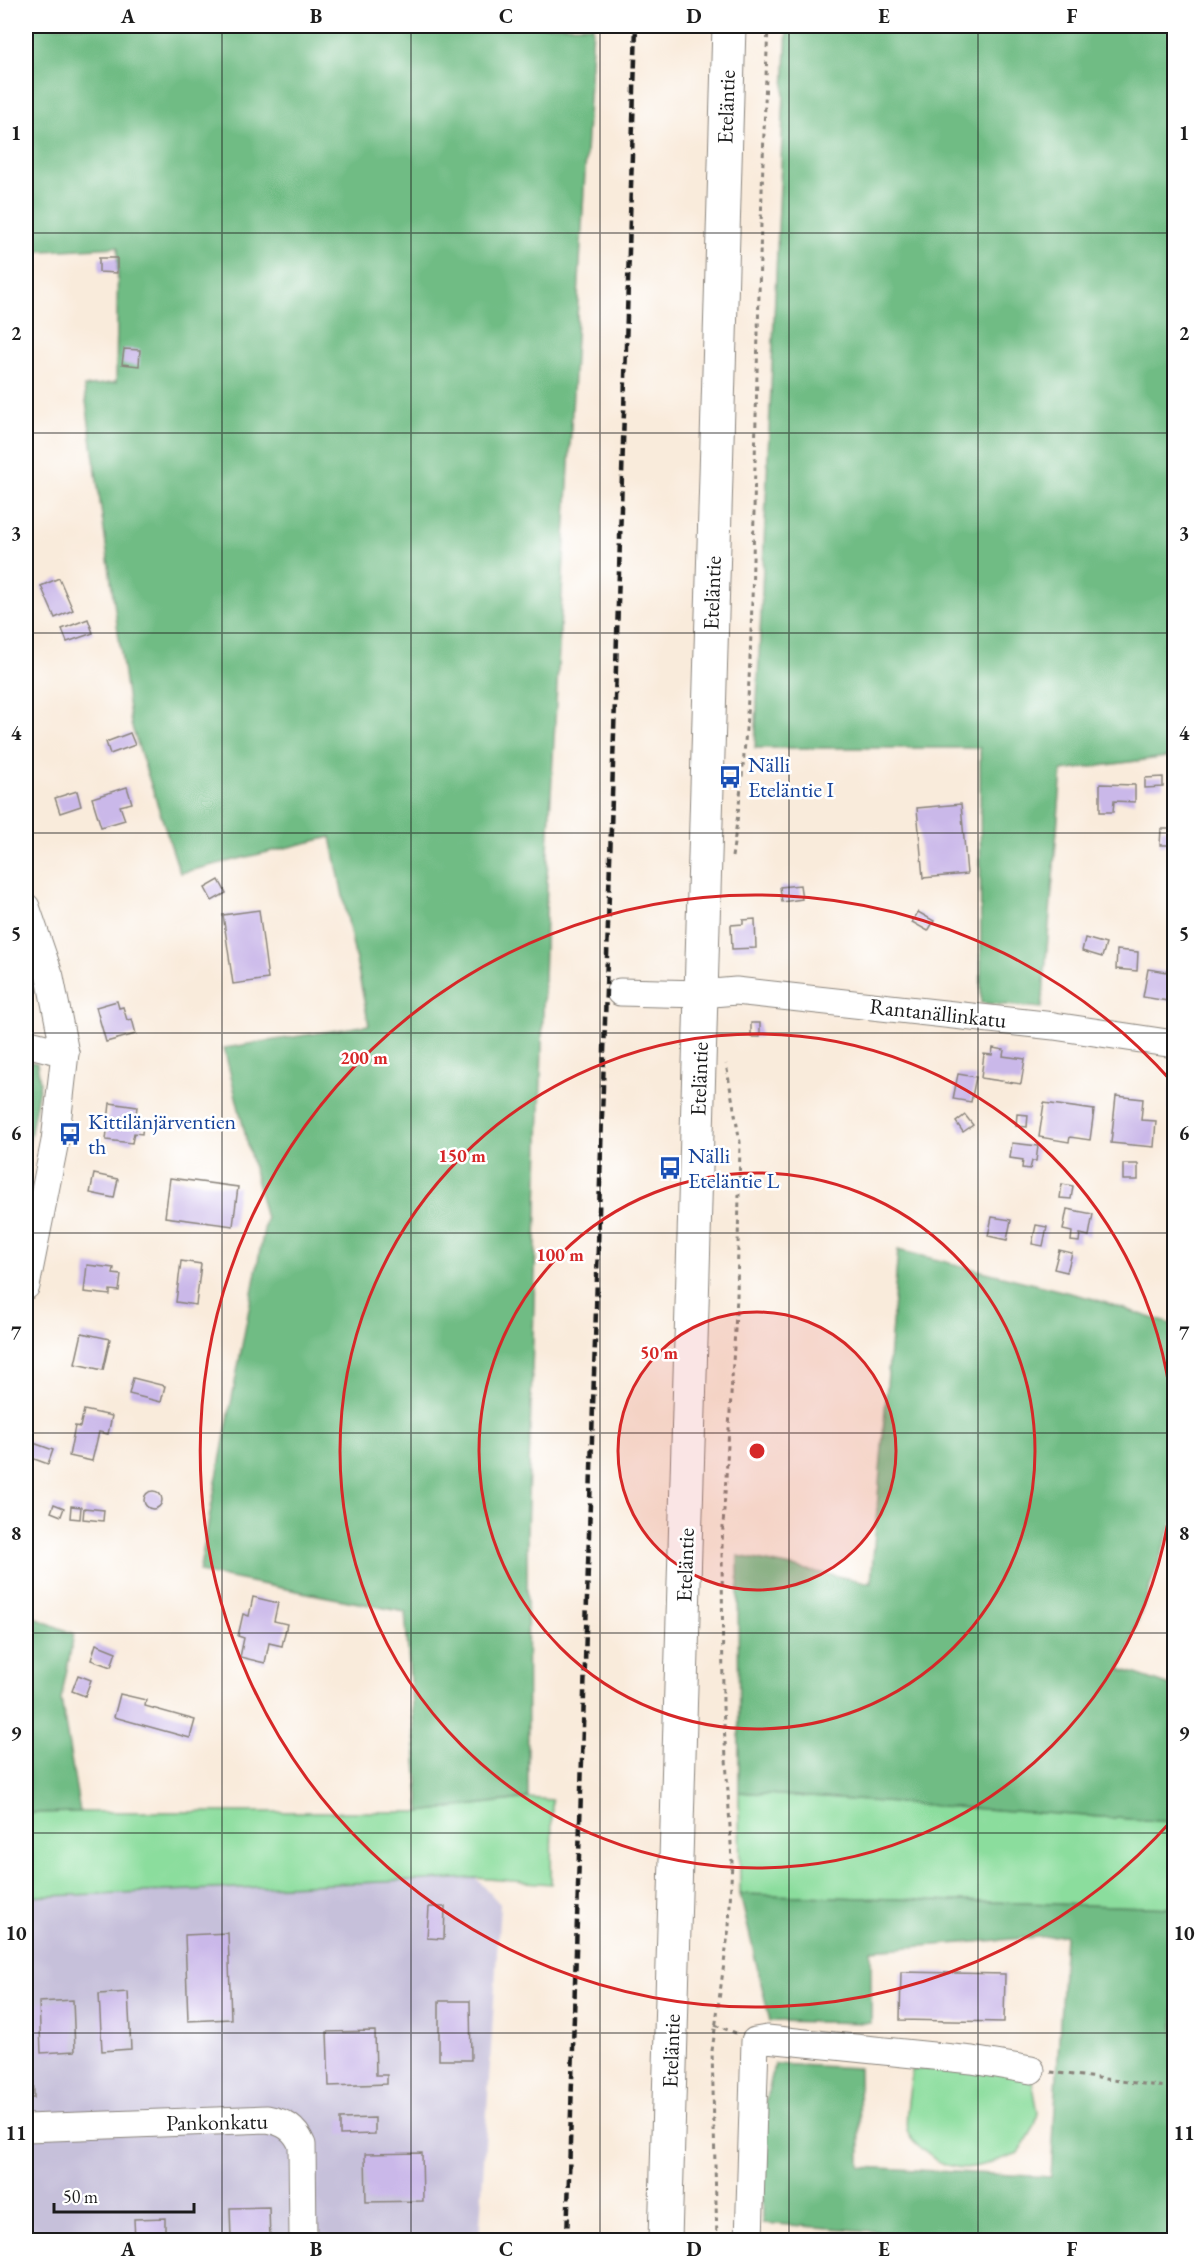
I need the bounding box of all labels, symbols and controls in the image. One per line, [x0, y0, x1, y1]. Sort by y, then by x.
text: A [120, 3, 136, 29]
text: B [310, 3, 322, 29]
text: C [499, 3, 513, 29]
text: D [686, 3, 702, 29]
text: E [878, 3, 890, 29]
text: F [1067, 3, 1078, 29]
street label: Eteläntie [710, 69, 742, 144]
text: 1 [11, 120, 21, 146]
text: 1 [1179, 120, 1189, 146]
text: 2 [11, 320, 22, 346]
text: 2 [1179, 320, 1190, 346]
text: 3 [11, 520, 21, 546]
text: 3 [1179, 520, 1189, 546]
street label: Eteläntie [696, 555, 728, 630]
text: 4 [11, 720, 22, 746]
text: 4 [1179, 720, 1190, 746]
place label: Nälli Eteläntie I [748, 750, 834, 804]
bus stop icon: Nälli Eteläntie I [717, 764, 743, 790]
text: 5 [11, 920, 21, 946]
text: 5 [1179, 920, 1189, 946]
street label: Rantanällinkatu [868, 991, 1008, 1035]
street label: Eteläntie [683, 1041, 715, 1116]
text: 200 m [340, 1046, 388, 1069]
place label: Kittilänjärventien th [88, 1107, 237, 1161]
text: 6 [11, 1120, 22, 1146]
text: 6 [1179, 1120, 1190, 1146]
bus stop icon: Kittilänjärventien th [57, 1121, 83, 1147]
place label: Nälli Eteläntie L [688, 1141, 779, 1195]
text: 150 m [438, 1144, 486, 1167]
bus stop icon: Nälli Eteläntie L [657, 1155, 683, 1181]
text: 100 m [536, 1243, 584, 1266]
text: 7 [11, 1320, 22, 1346]
text: 7 [1179, 1320, 1190, 1346]
text: 50 m [640, 1341, 678, 1364]
centre of rings [747, 1441, 767, 1461]
text: 8 [11, 1520, 21, 1546]
text: 8 [1179, 1520, 1189, 1546]
street label: Eteläntie [669, 1527, 701, 1602]
text: 9 [11, 1720, 22, 1746]
text: 9 [1179, 1720, 1190, 1746]
text: 10 [5, 1920, 27, 1946]
text: 10 [1173, 1920, 1195, 1946]
street label: Eteläntie [655, 2013, 687, 2088]
street label: Pankonkatu [166, 2107, 269, 2137]
text: 11 [5, 2120, 27, 2146]
text: 11 [1173, 2120, 1195, 2146]
scale bar [54, 2176, 194, 2214]
text: 50 m [63, 2185, 98, 2208]
text: A [120, 2236, 136, 2262]
text: B [310, 2236, 322, 2262]
text: C [499, 2236, 513, 2262]
text: D [686, 2236, 702, 2262]
text: E [878, 2236, 890, 2262]
text: F [1067, 2236, 1078, 2262]

